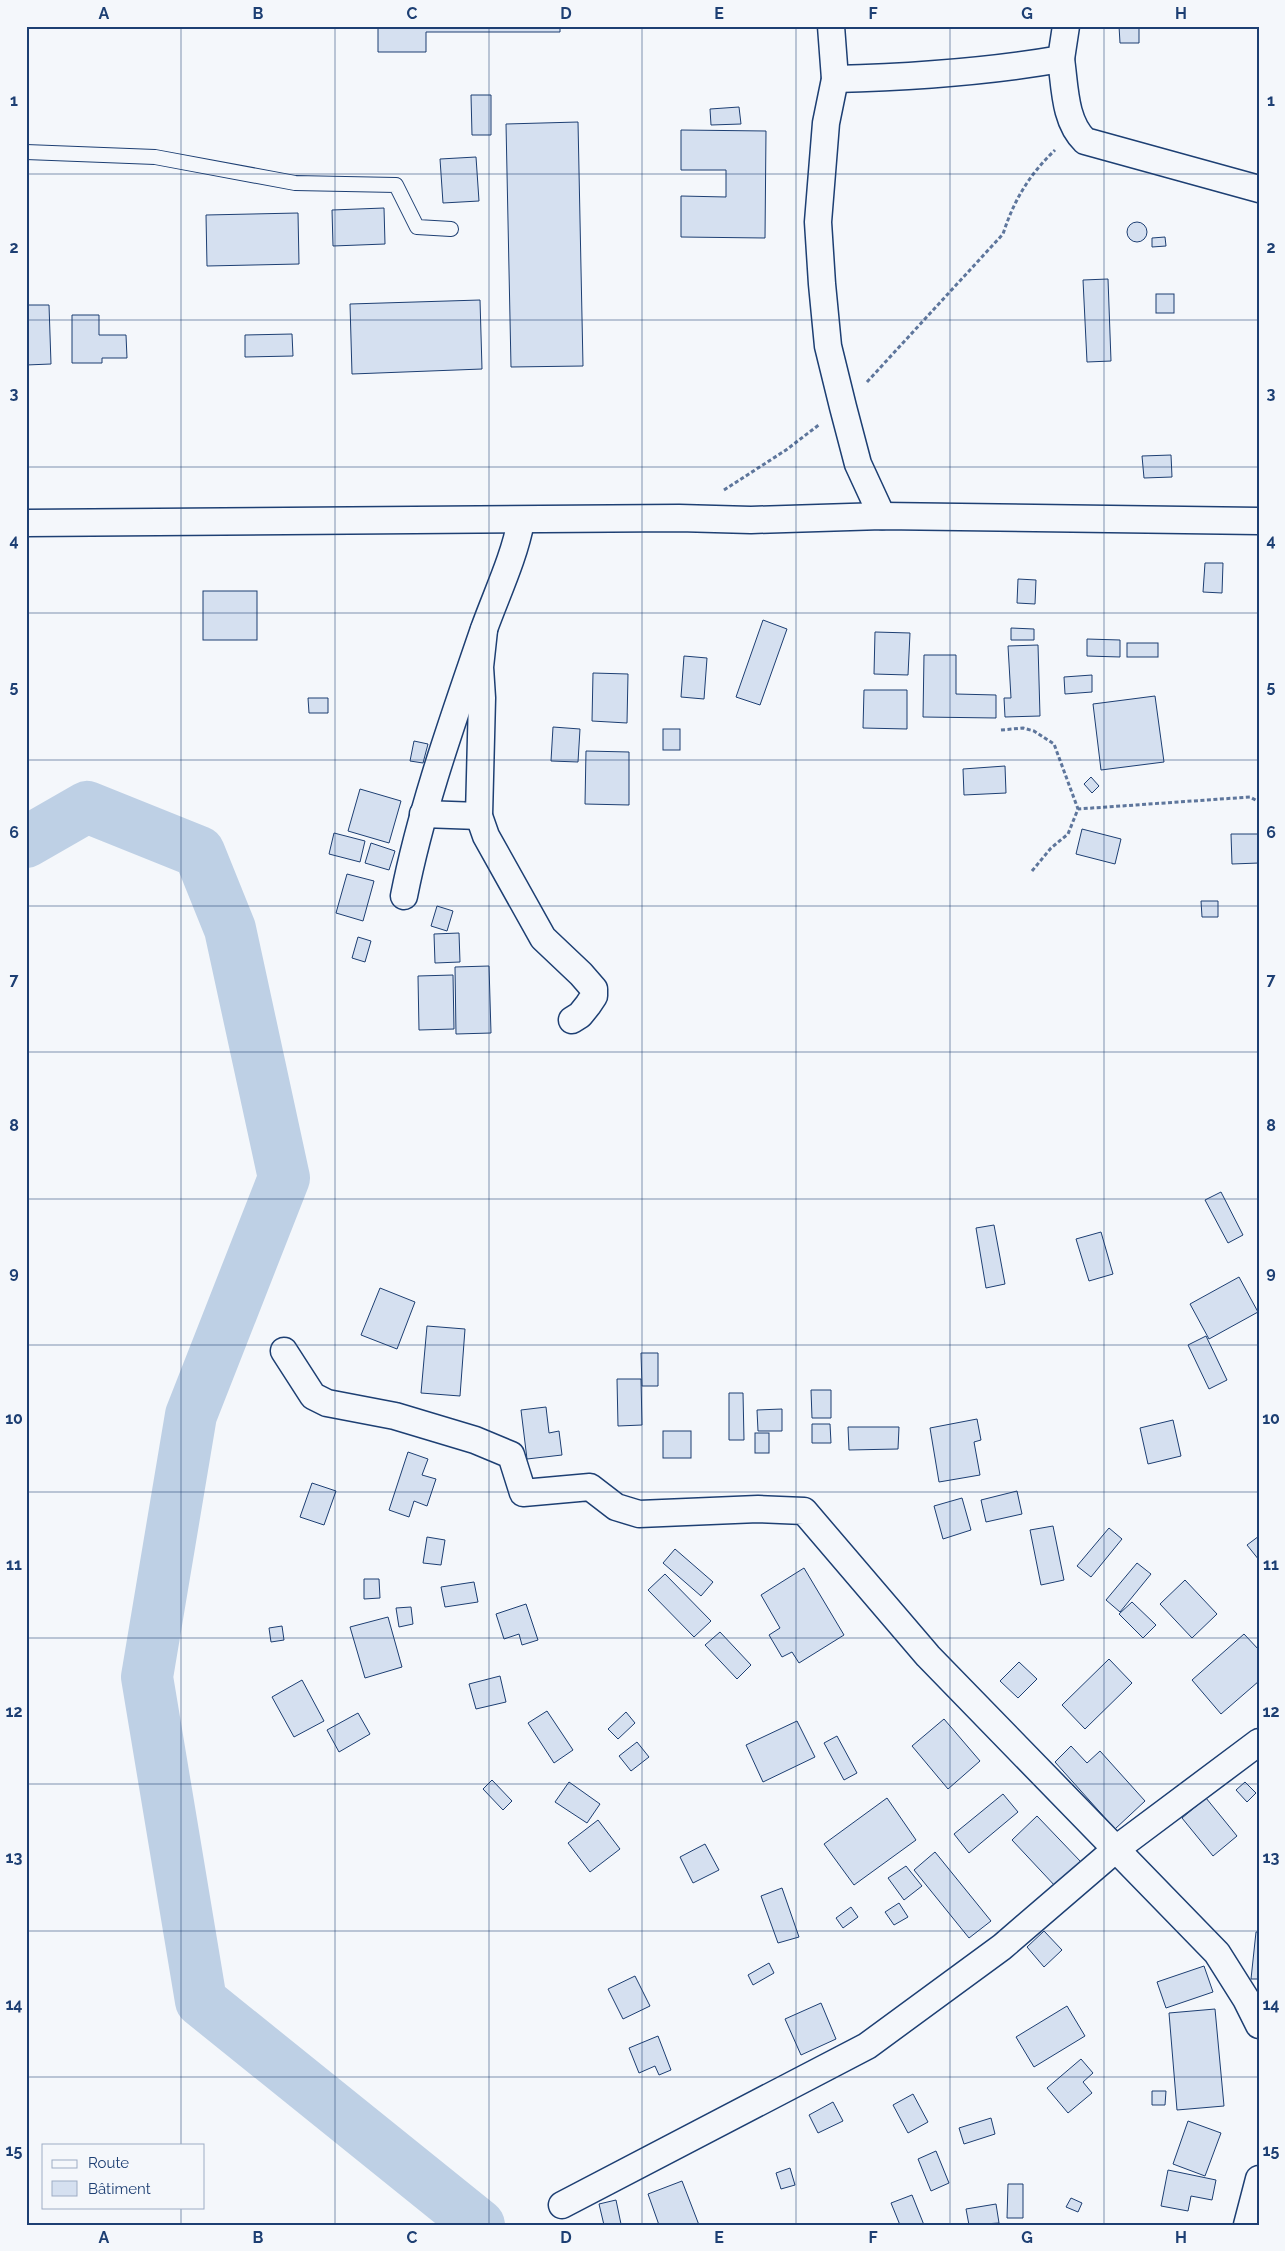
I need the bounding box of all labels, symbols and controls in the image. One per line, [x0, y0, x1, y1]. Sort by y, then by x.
text: A [99, 4, 110, 23]
text: B [253, 4, 264, 23]
text: C [407, 4, 418, 23]
text: D [560, 4, 572, 23]
text: E [714, 4, 724, 23]
text: F [868, 4, 878, 23]
text: G [1021, 4, 1033, 23]
text: H [1175, 4, 1187, 23]
text: 1 [10, 91, 18, 110]
text: 1 [1267, 91, 1275, 110]
text: 2 [9, 238, 19, 257]
text: 2 [1266, 238, 1276, 257]
text: 3 [10, 384, 19, 403]
text: 3 [1267, 384, 1276, 403]
text: 4 [9, 531, 19, 550]
text: 4 [1266, 531, 1276, 550]
text: 5 [10, 677, 19, 696]
text: 5 [1267, 677, 1276, 696]
text: 6 [9, 823, 19, 842]
text: 6 [1266, 823, 1276, 842]
text: 7 [10, 970, 19, 989]
text: 7 [1267, 970, 1276, 989]
text: 8 [9, 1116, 19, 1135]
text: 8 [1266, 1116, 1276, 1135]
text: 9 [9, 1263, 19, 1282]
text: 9 [1266, 1263, 1276, 1282]
text: 10 [5, 1409, 23, 1428]
text: 10 [1262, 1409, 1280, 1428]
text: 11 [6, 1555, 22, 1574]
text: 11 [1263, 1555, 1279, 1574]
text: 12 [6, 1702, 22, 1721]
text: 12 [1263, 1702, 1279, 1721]
text: 13 [6, 1848, 22, 1867]
text: 13 [1263, 1848, 1279, 1867]
text: 14 [5, 1995, 23, 2014]
text: 14 [1262, 1995, 1280, 2014]
text: 15 [6, 2141, 23, 2160]
text: 15 [1263, 2141, 1280, 2160]
legend [42, 2144, 205, 2208]
text: Route [88, 2154, 129, 2172]
text: Bâtiment [88, 2180, 151, 2198]
text: A [99, 2228, 110, 2247]
text: B [253, 2228, 264, 2247]
text: C [407, 2228, 418, 2247]
text: D [560, 2228, 572, 2247]
text: E [714, 2228, 724, 2247]
text: F [868, 2228, 878, 2247]
text: G [1021, 2228, 1033, 2247]
text: H [1175, 2228, 1187, 2247]

